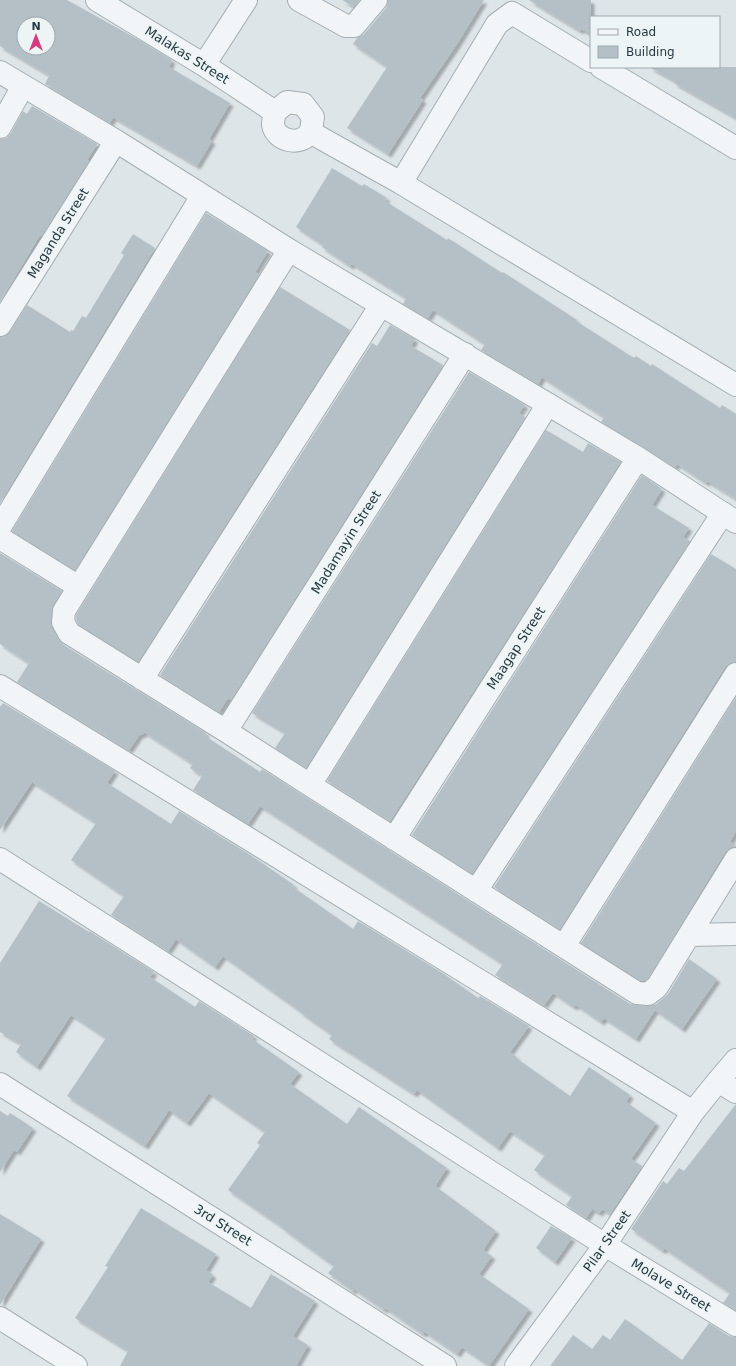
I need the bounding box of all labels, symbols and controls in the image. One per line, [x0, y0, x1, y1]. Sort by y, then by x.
north arrow [16, 16, 56, 56]
legend [590, 16, 720, 68]
text: N [31, 20, 41, 33]
street label: Malakas Street [142, 23, 232, 87]
text: Road [626, 25, 656, 39]
text: Building [626, 45, 675, 59]
street label: Maganda Street [24, 185, 92, 281]
street label: Madamayin Street [308, 487, 384, 597]
street label: Maagap Street [484, 604, 548, 692]
street label: 3rd Street [191, 1201, 255, 1249]
street label: Pilar Street [580, 1207, 634, 1275]
street label: Molave Street [629, 1255, 713, 1315]

